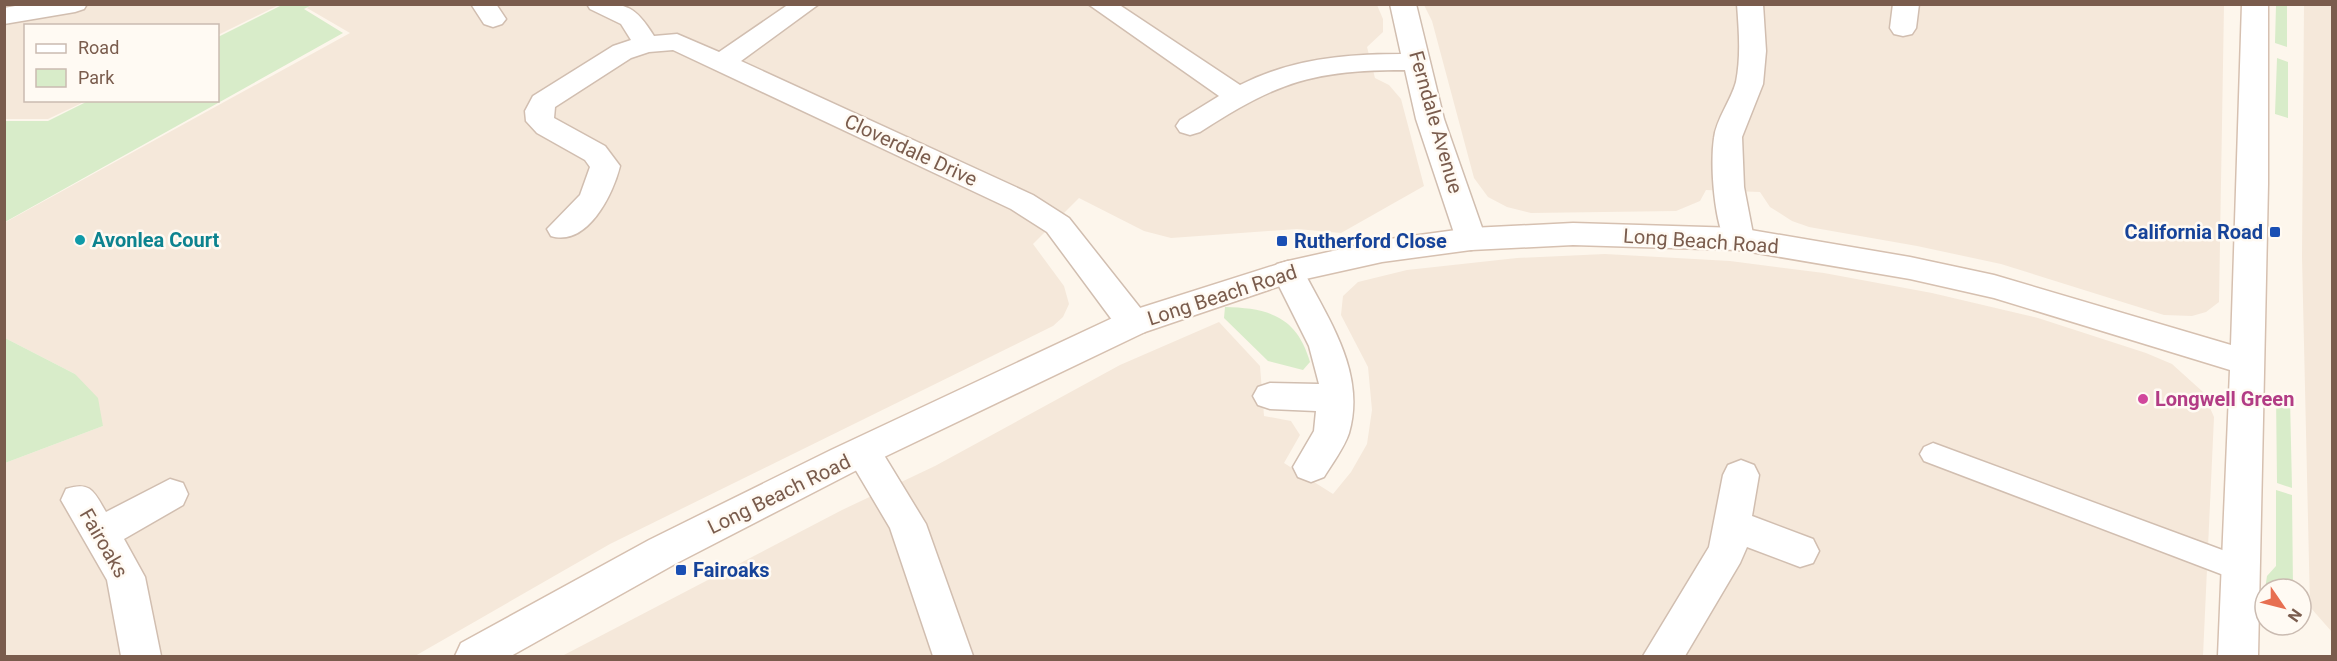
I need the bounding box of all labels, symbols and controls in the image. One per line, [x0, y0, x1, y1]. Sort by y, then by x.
legend [24, 24, 219, 102]
text: Road [78, 37, 119, 58]
street label: Ferndale Avenue [1404, 48, 1468, 196]
text: Park [78, 67, 115, 88]
street label: Cloverdale Drive [841, 109, 981, 191]
place label: California Road [2125, 220, 2263, 244]
street label: Long Beach Road [1623, 224, 1779, 258]
marker: California Road [2268, 225, 2282, 239]
place label: Avonlea Court [92, 228, 220, 252]
place label: Rutherford Close [1294, 229, 1447, 253]
marker: Avonlea Court [73, 233, 87, 247]
marker: Rutherford Close [1275, 234, 1289, 248]
street label: Long Beach Road [1144, 260, 1300, 330]
place label: Longwell Green [2155, 387, 2294, 411]
marker: Longwell Green [2136, 392, 2150, 406]
street label: Long Beach Road [704, 449, 854, 539]
street label: Fairoaks [75, 504, 133, 582]
place label: Fairoaks [693, 558, 770, 582]
marker: Fairoaks [674, 563, 688, 577]
north arrow [2253, 577, 2313, 637]
text: N [2284, 605, 2306, 625]

